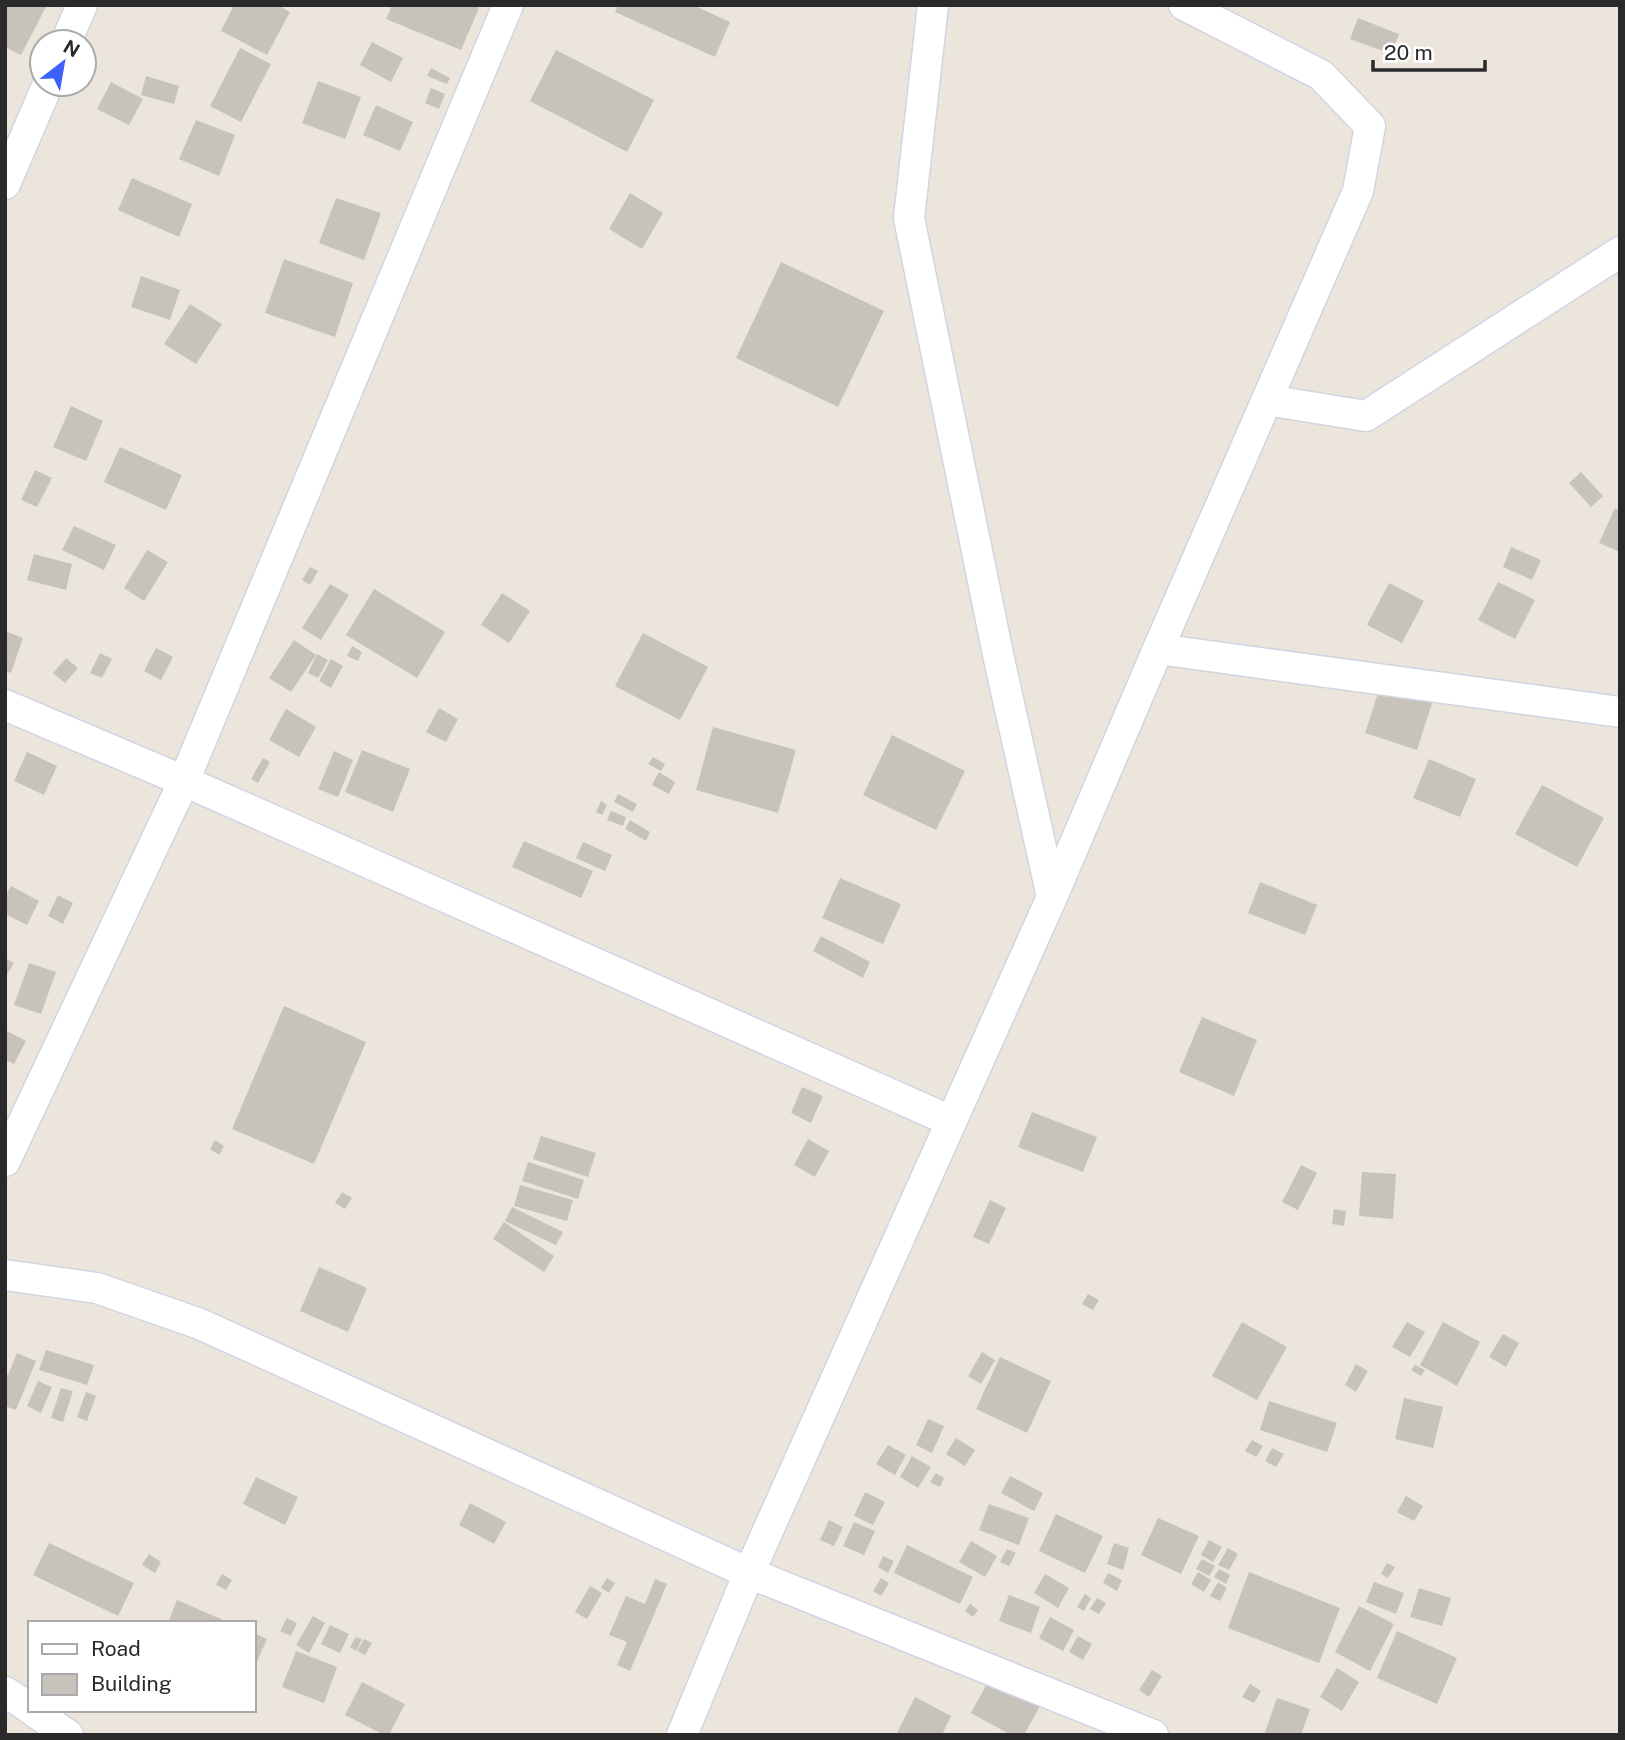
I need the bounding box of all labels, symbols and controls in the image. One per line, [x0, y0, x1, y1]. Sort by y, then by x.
north arrow [28, 28, 98, 98]
scale bar [1373, 28, 1485, 72]
text: N [60, 35, 84, 62]
text: 20 m [1384, 40, 1433, 65]
legend [28, 1621, 256, 1712]
text: Road [91, 1636, 141, 1661]
text: Building [91, 1671, 172, 1696]

